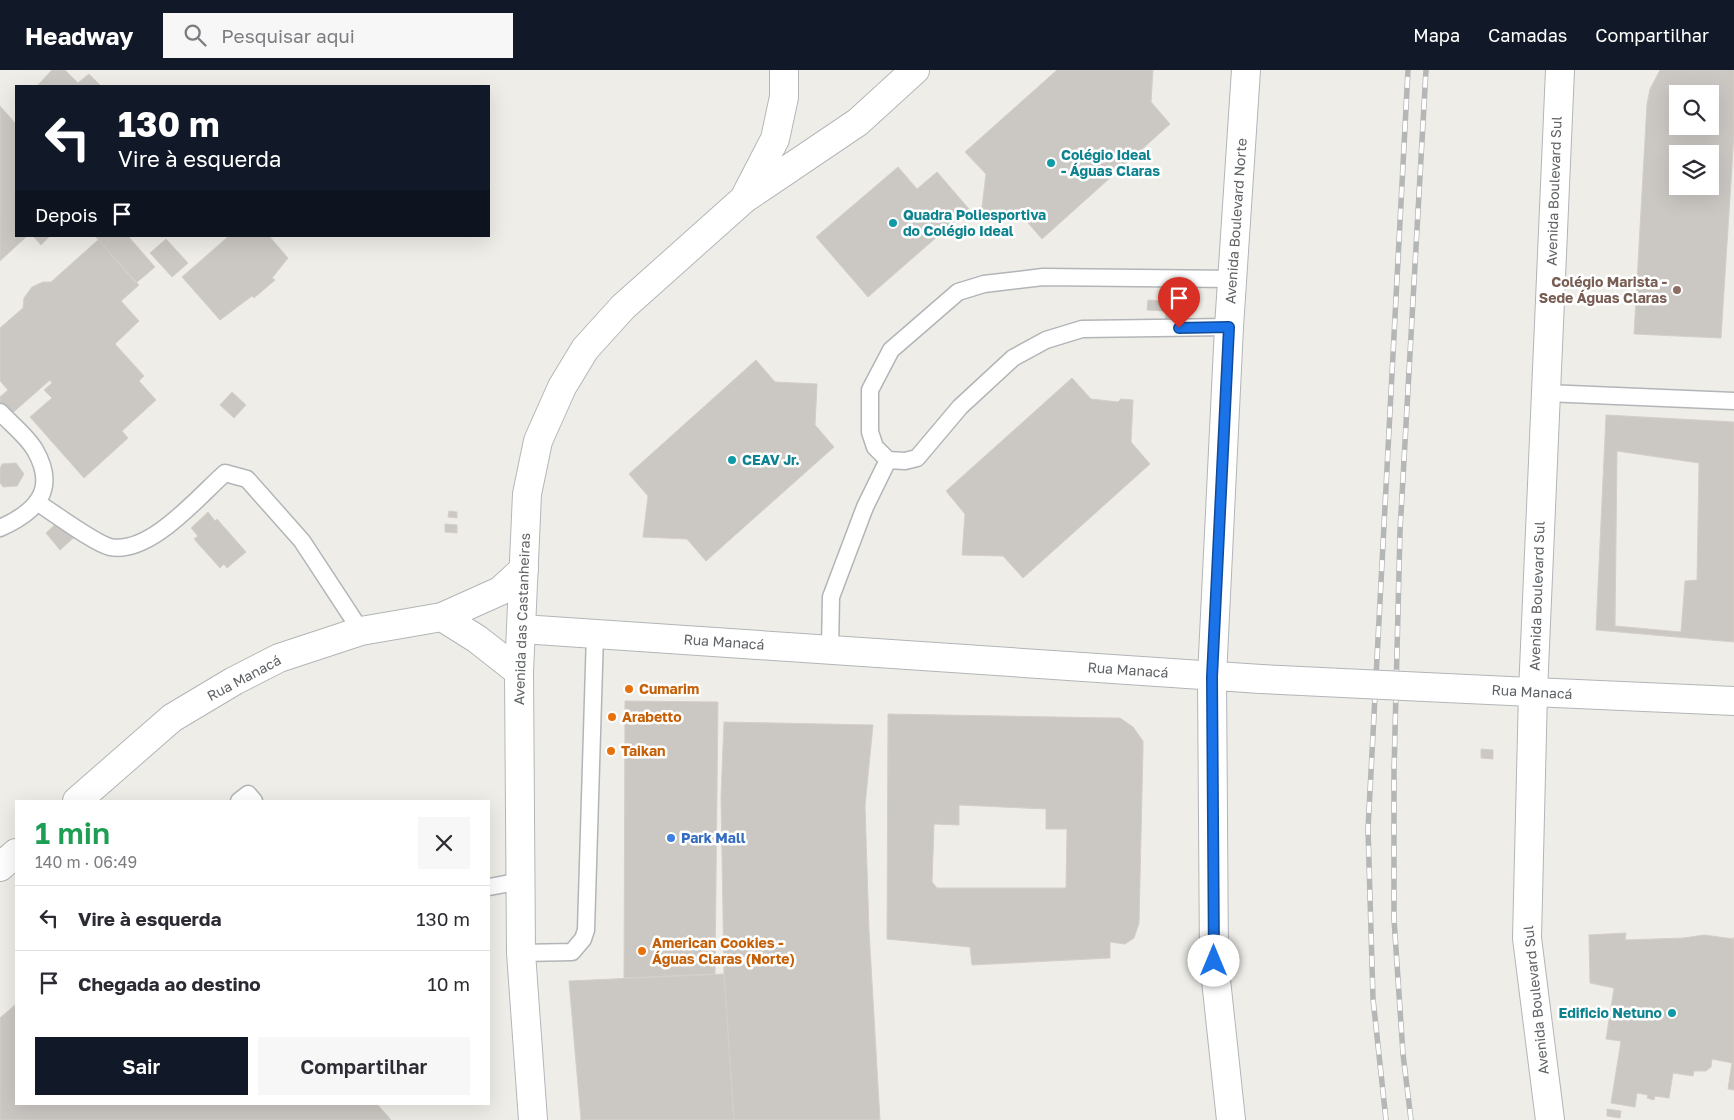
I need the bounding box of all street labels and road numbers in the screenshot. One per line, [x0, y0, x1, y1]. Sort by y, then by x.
street label: Avenida Boulevard Sul [1542, 116, 1565, 266]
street label: Avenida Boulevard Norte [1221, 137, 1250, 305]
street label: Avenida Boulevard Sul [1525, 521, 1548, 671]
street label: Avenida das Castanheiras [510, 533, 533, 705]
street label: Rua Manacá [683, 630, 765, 653]
street label: Rua Manacá [204, 651, 284, 704]
street label: Rua Manacá [1087, 658, 1169, 681]
street label: Rua Manacá [1491, 681, 1573, 702]
street label: Avenida Boulevard Sul [1519, 925, 1552, 1075]

